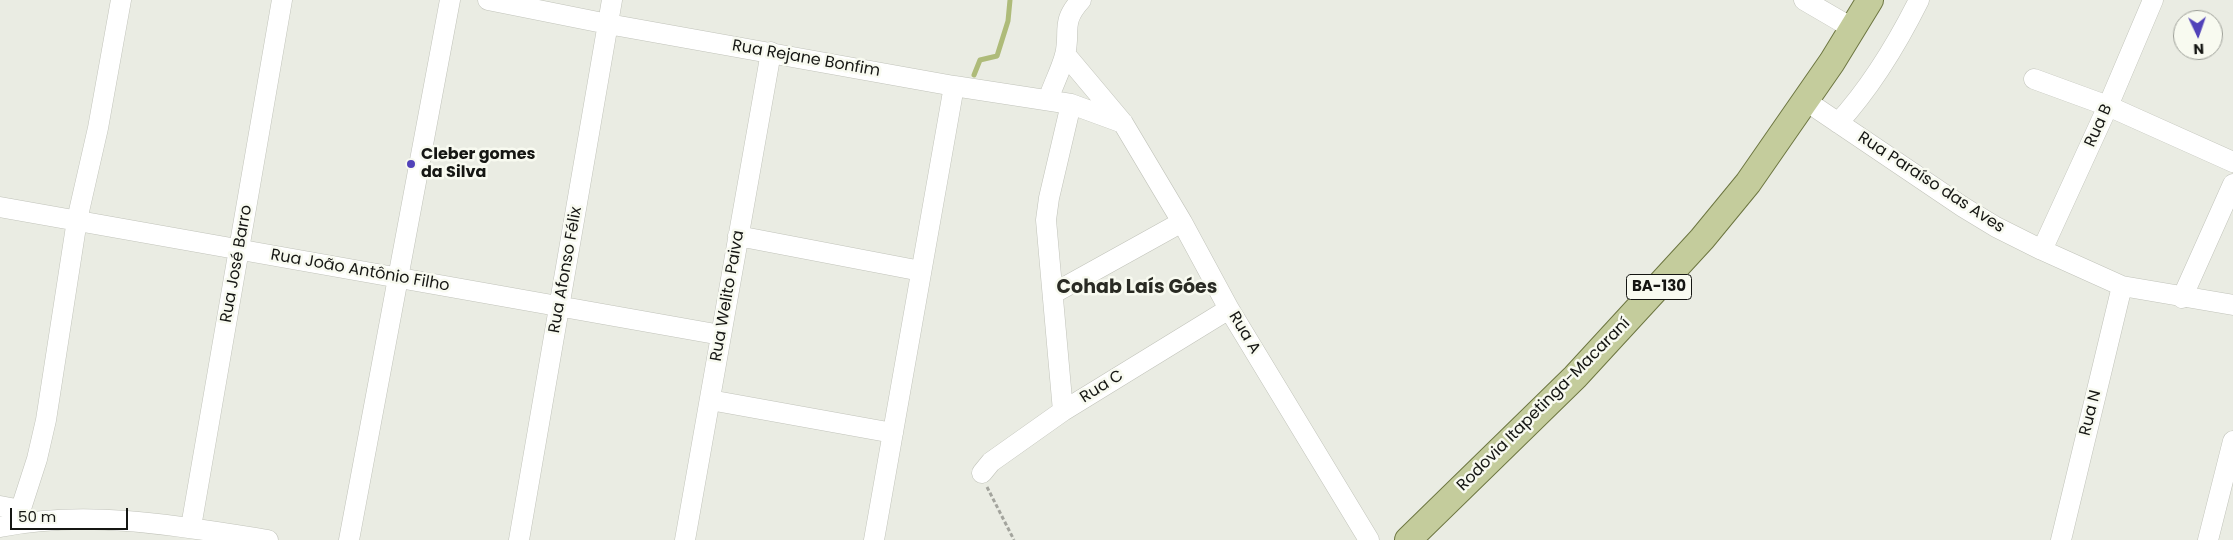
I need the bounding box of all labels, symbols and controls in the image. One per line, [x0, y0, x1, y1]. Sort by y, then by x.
north arrow [2173, 10, 2223, 60]
street label: Rua Rejane Bonfim [731, 37, 881, 81]
text: N [2193, 39, 2205, 59]
street label: Rua B [2081, 102, 2117, 150]
street label: Rua Paraíso das Aves [1854, 128, 2008, 238]
place label: Cleber gomes da Silva [421, 145, 536, 183]
marker: Cleber gomes da Silva [405, 158, 417, 170]
street label: Rua José Barro [217, 204, 257, 324]
street label: Rua Afonso Félix [545, 205, 587, 335]
street label: Rua Welito Paiva [707, 229, 749, 363]
street label: Rua João Antônio Filho [269, 246, 451, 296]
road number: BA-130 [1626, 274, 1692, 300]
district label: Cohab Laís Góes [1057, 277, 1217, 299]
street label: Rua A [1224, 308, 1264, 358]
street label: Rodovia Itapetinga-Macaraní [1453, 314, 1635, 496]
street label: Rua C [1077, 366, 1127, 408]
street label: Rua N [2076, 388, 2106, 438]
scale bar [12, 498, 130, 530]
text: 50 m [18, 506, 56, 527]

